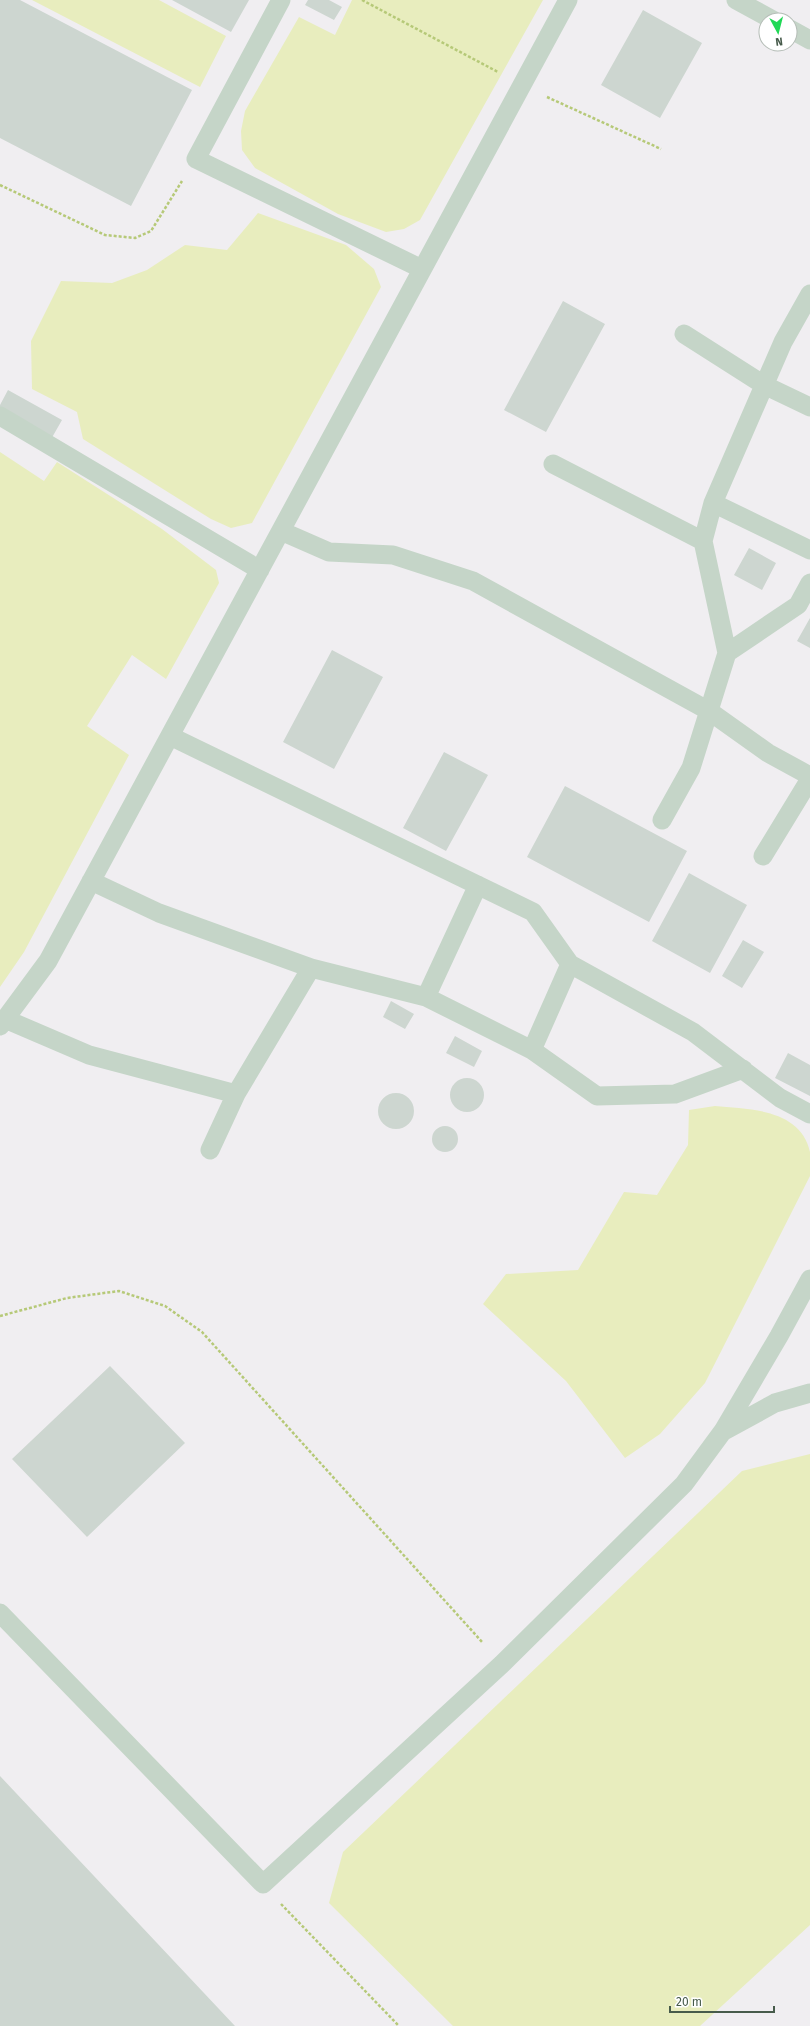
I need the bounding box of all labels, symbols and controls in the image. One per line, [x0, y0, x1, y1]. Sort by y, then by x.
north arrow [758, 12, 798, 52]
text: N [775, 35, 784, 48]
scale bar [670, 1988, 774, 2014]
text: 20 m [676, 1995, 702, 2009]

